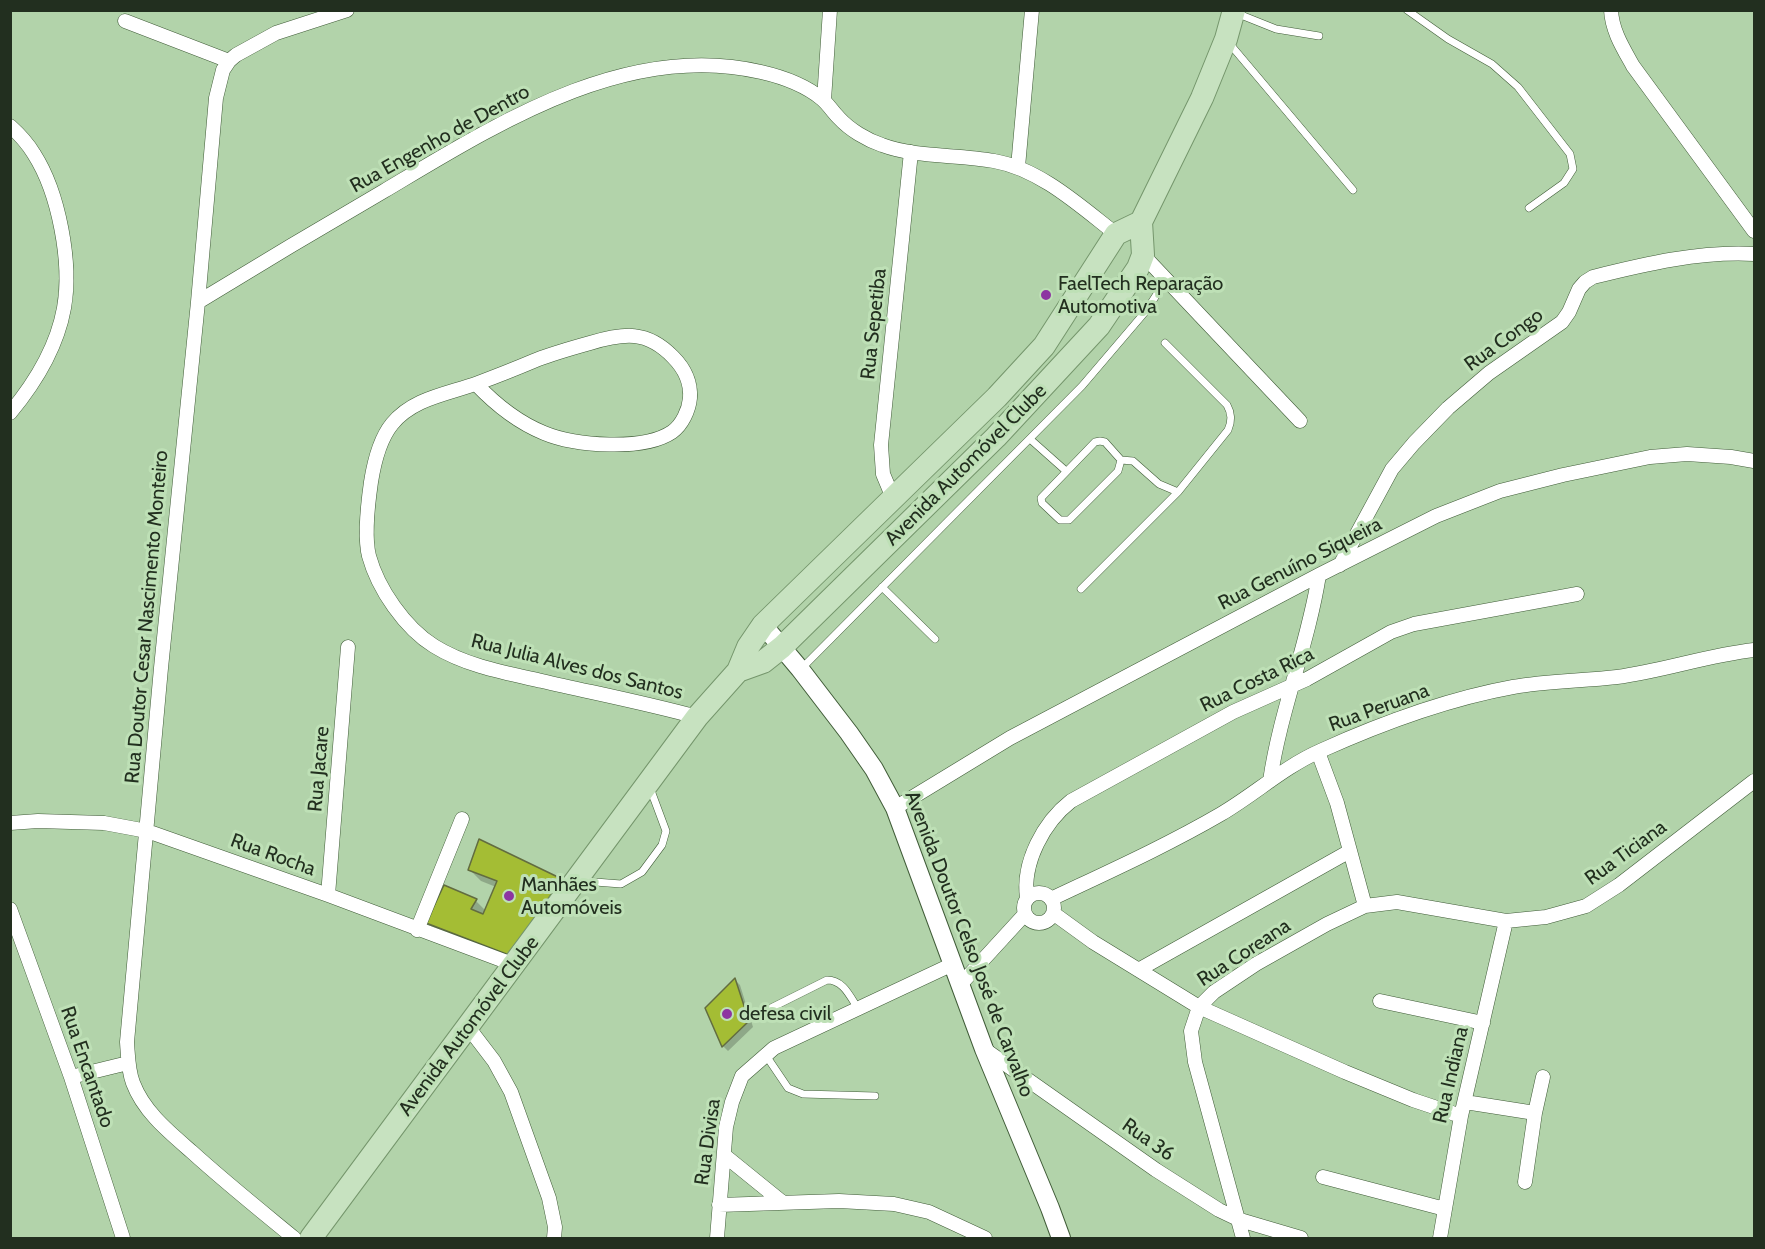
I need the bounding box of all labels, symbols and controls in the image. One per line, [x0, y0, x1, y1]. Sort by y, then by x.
street label: Rua Engenho de Dentro [346, 80, 534, 198]
street label: Rua Sepetiba [856, 267, 892, 381]
place label: FaelTech Reparação Automotiva [1058, 272, 1223, 319]
marker: FaelTech Reparação Automotiva [1039, 288, 1053, 302]
street label: Rua Congo [1460, 303, 1548, 377]
street label: Avenida Automóvel Clube [880, 379, 1052, 551]
street label: Rua Doutor Cesar Nascimento Monteiro [120, 450, 174, 784]
street label: Rua Genuíno Siqueira [1214, 512, 1386, 616]
street label: Rua Julia Alves dos Santos [469, 629, 685, 705]
street label: Rua Costa Rica [1196, 642, 1318, 718]
street label: Rua Peruana [1326, 679, 1432, 737]
street label: Rua Jacare [303, 725, 335, 813]
street label: Avenida Doutor Celso José de Carvalho [899, 787, 1039, 1101]
street label: Rua Ticiana [1581, 815, 1671, 891]
street label: Rua Rocha [227, 829, 319, 881]
place label: Manhães Automóveis [521, 873, 622, 920]
marker: Manhães Automóveis [502, 889, 516, 903]
street label: Rua Coreana [1193, 914, 1295, 992]
street label: Avenida Automóvel Clube [394, 931, 544, 1121]
place label: defesa civil [739, 1002, 831, 1026]
street label: Rua Encantado [55, 1003, 119, 1131]
marker: defesa civil [720, 1007, 734, 1021]
street label: Rua Indiana [1428, 1024, 1474, 1126]
street label: Rua Divisa [690, 1097, 726, 1187]
street label: Rua 36 [1117, 1113, 1179, 1167]

